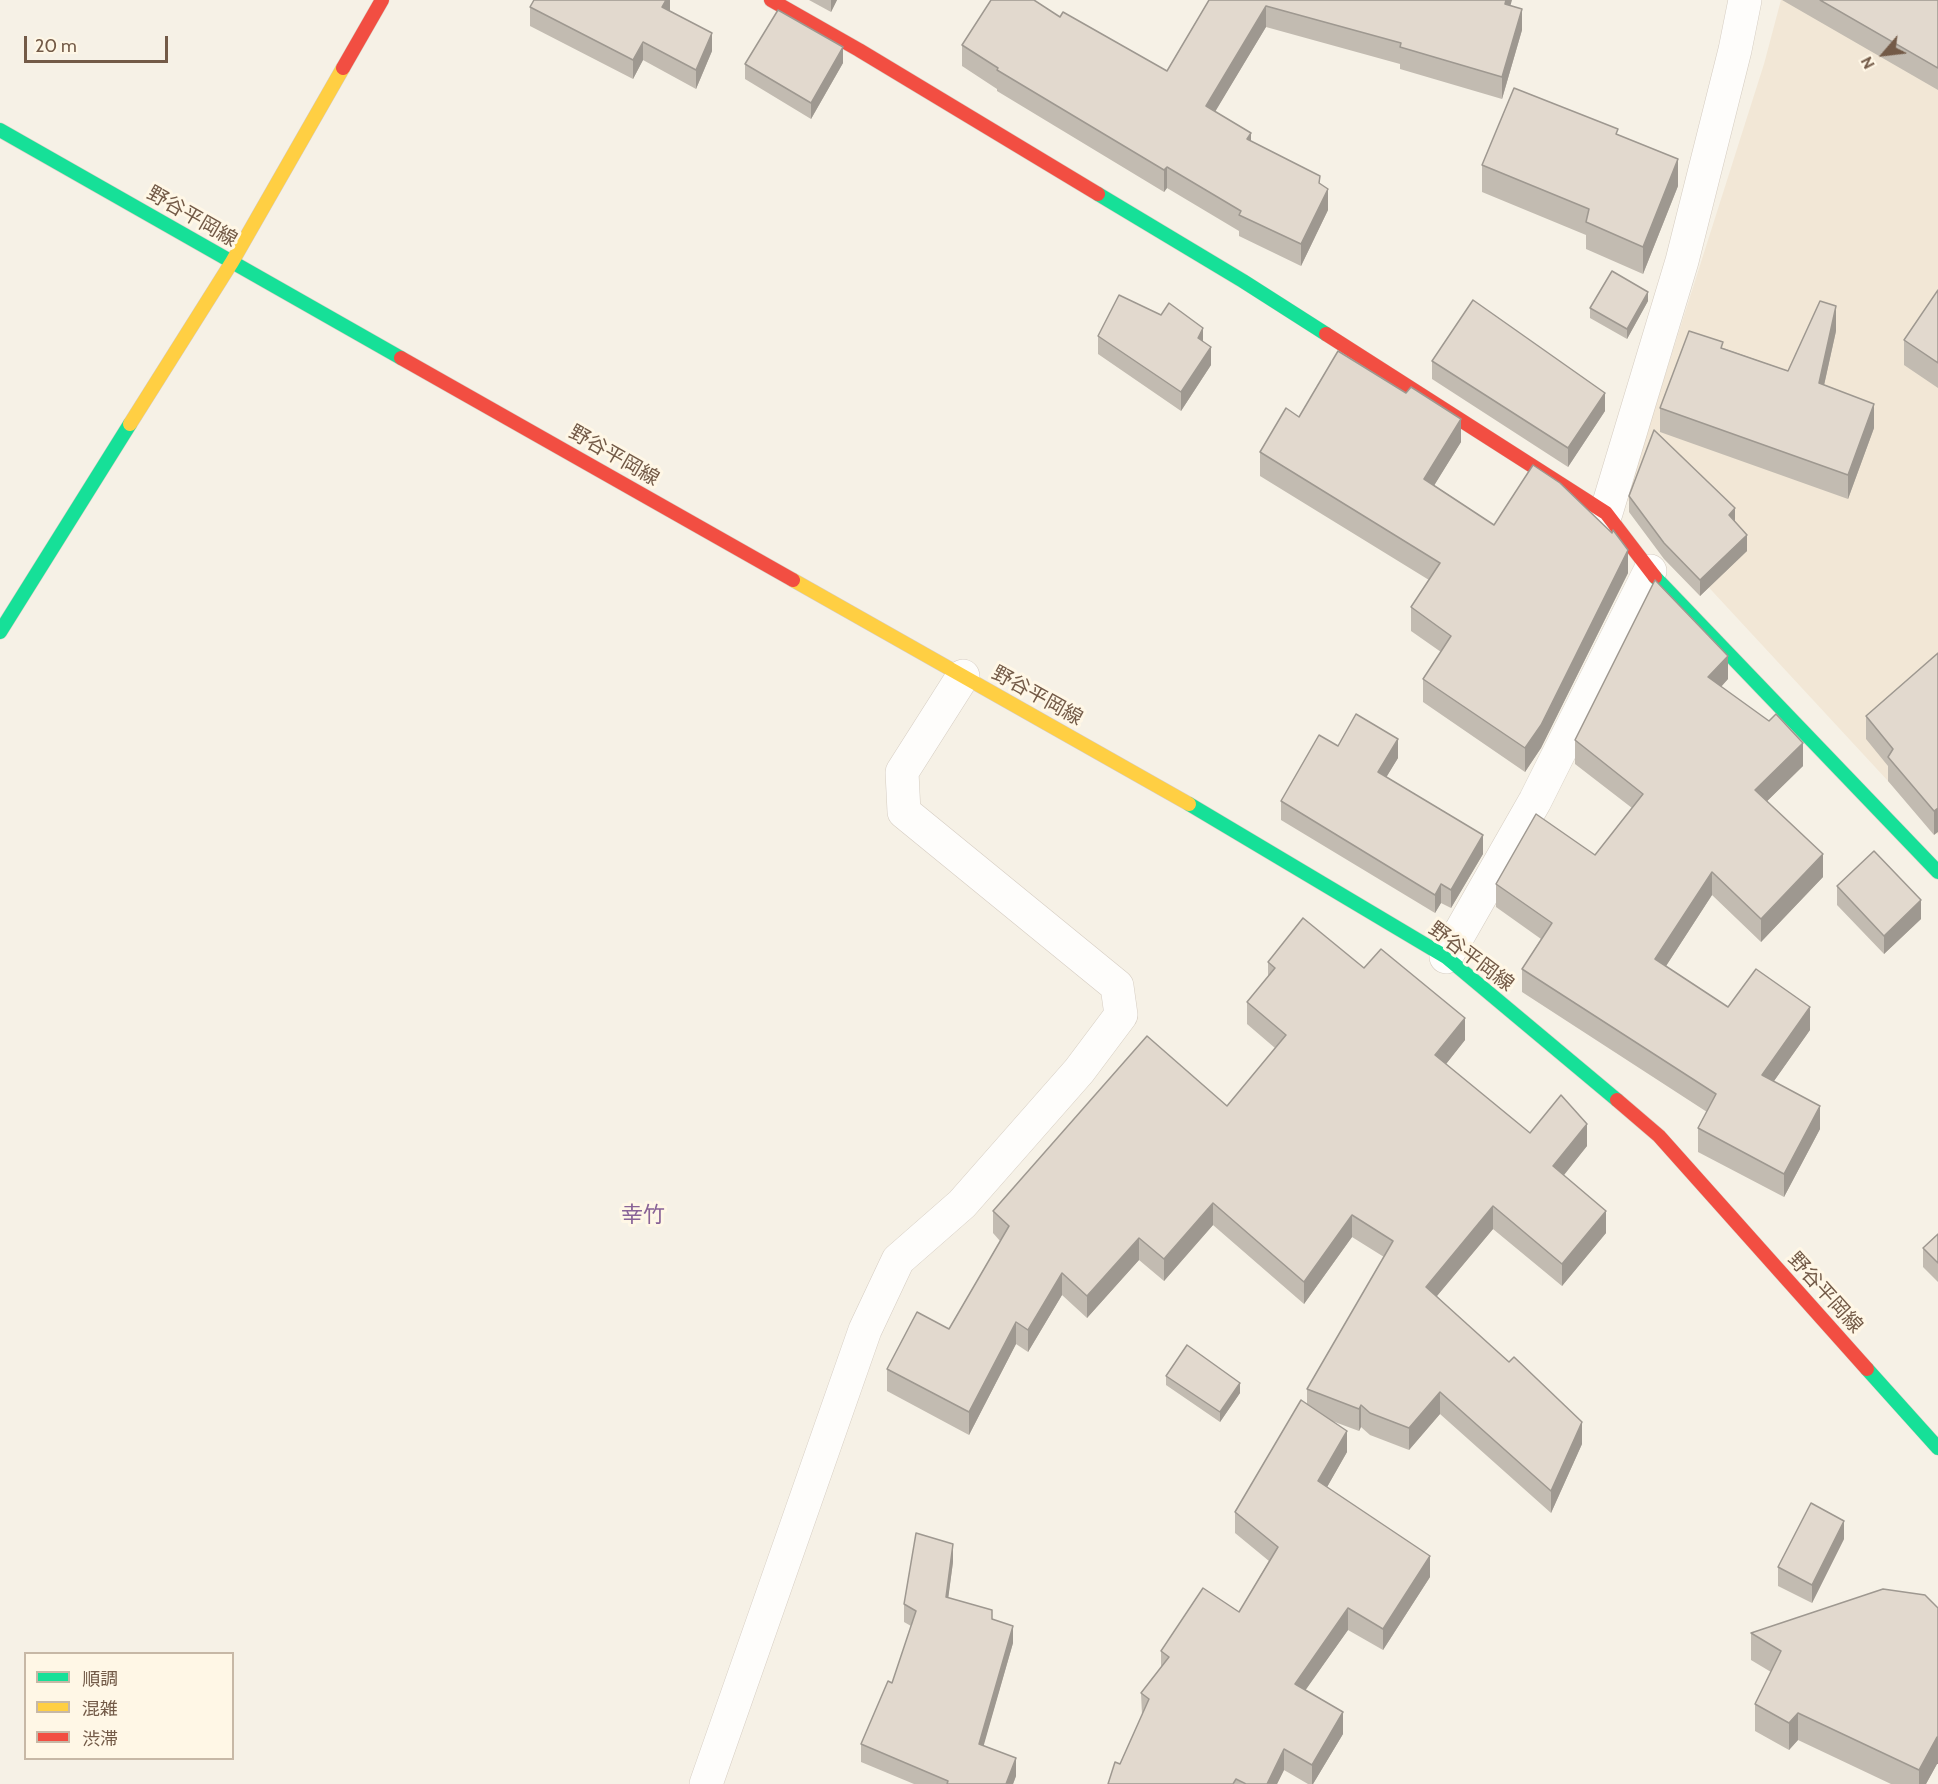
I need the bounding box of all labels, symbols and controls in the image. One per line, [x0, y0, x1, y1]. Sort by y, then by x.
scale bar [27, 24, 171, 62]
north arrow [1854, 24, 1914, 84]
text: 20 m [35, 35, 77, 57]
text: N [1857, 53, 1879, 72]
street label: 野谷平岡線 [143, 182, 241, 252]
street label: 野谷平岡線 [565, 421, 663, 491]
street label: 野谷平岡線 [987, 661, 1087, 731]
street label: 野谷平岡線 [1424, 917, 1518, 997]
district label: 幸竹 [621, 1203, 665, 1229]
street label: 野谷平岡線 [1783, 1248, 1867, 1338]
legend [24, 1652, 234, 1760]
text: 順調 [82, 1668, 118, 1690]
text: 混雑 [82, 1698, 118, 1720]
text: 渋滞 [82, 1728, 118, 1750]

